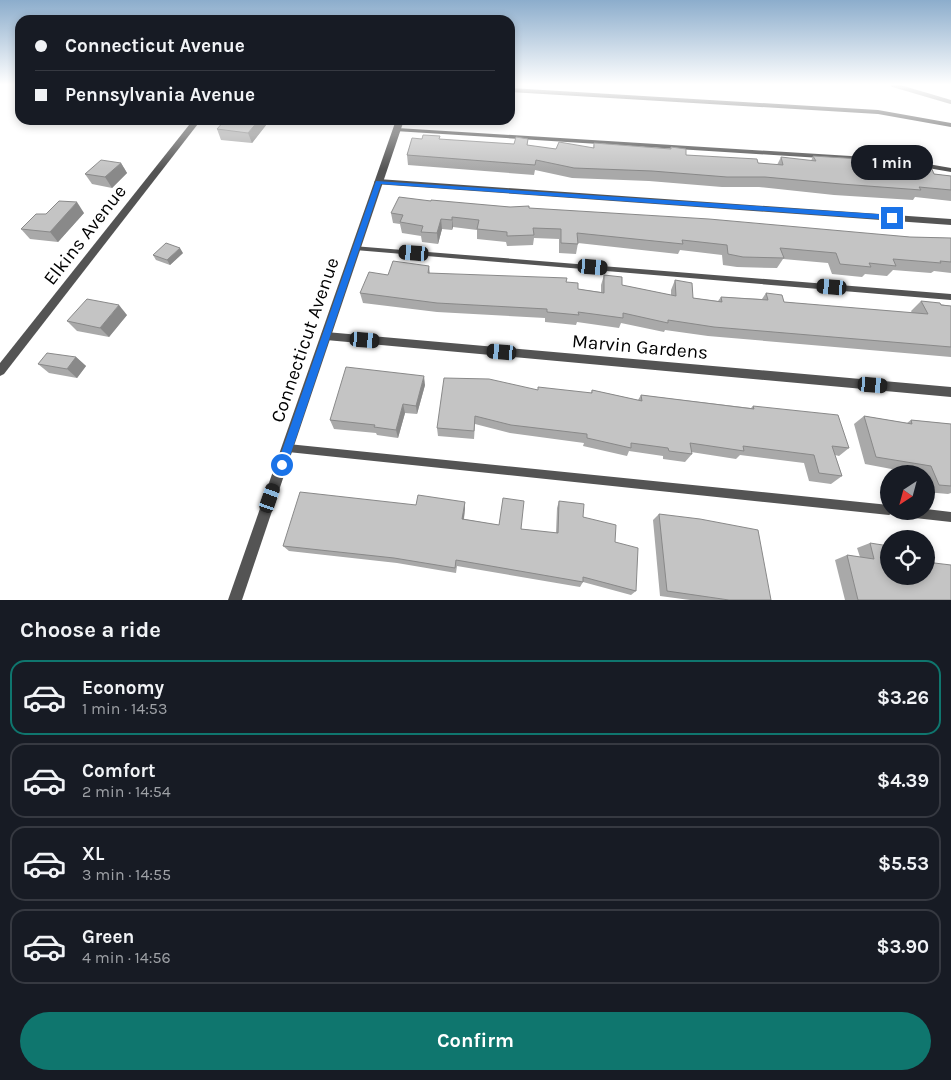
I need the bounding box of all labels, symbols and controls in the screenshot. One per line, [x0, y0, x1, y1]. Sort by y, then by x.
text: Connecticut Avenue [65, 35, 245, 57]
text: Pennsylvania Avenue [65, 84, 255, 106]
callout: 1 min [851, 146, 933, 180]
text: 1 min [872, 153, 912, 172]
street label: Elkins Avenue [39, 181, 131, 289]
route end [881, 207, 903, 229]
car [398, 244, 429, 262]
street label: Connecticut Avenue [266, 255, 344, 425]
car [577, 258, 608, 276]
car [816, 278, 847, 296]
street label: Marvin Gardens [571, 330, 709, 364]
car [349, 331, 380, 349]
car [486, 343, 517, 361]
car [857, 376, 888, 394]
route start [271, 454, 293, 476]
north arrow [880, 465, 935, 520]
map controls [880, 465, 935, 585]
car [258, 481, 281, 515]
button: locate [880, 530, 935, 585]
text: Choose a ride [20, 617, 161, 643]
icon: car [22, 675, 67, 720]
text: Economy [82, 677, 164, 699]
text: $3.26 [877, 687, 929, 709]
text: 1 min · 14:53 [82, 699, 167, 718]
icon: car [22, 758, 67, 803]
text: Comfort [82, 760, 156, 782]
text: $4.39 [877, 770, 929, 792]
text: 2 min · 14:54 [82, 782, 171, 801]
icon: car [22, 841, 67, 886]
text: XL [82, 843, 104, 865]
text: $5.53 [878, 853, 929, 875]
text: 3 min · 14:55 [82, 865, 171, 884]
icon: car [22, 924, 67, 969]
text: Green [82, 926, 134, 948]
text: $3.90 [876, 936, 929, 958]
text: 4 min · 14:56 [82, 948, 171, 967]
button: Confirm [20, 1012, 931, 1070]

